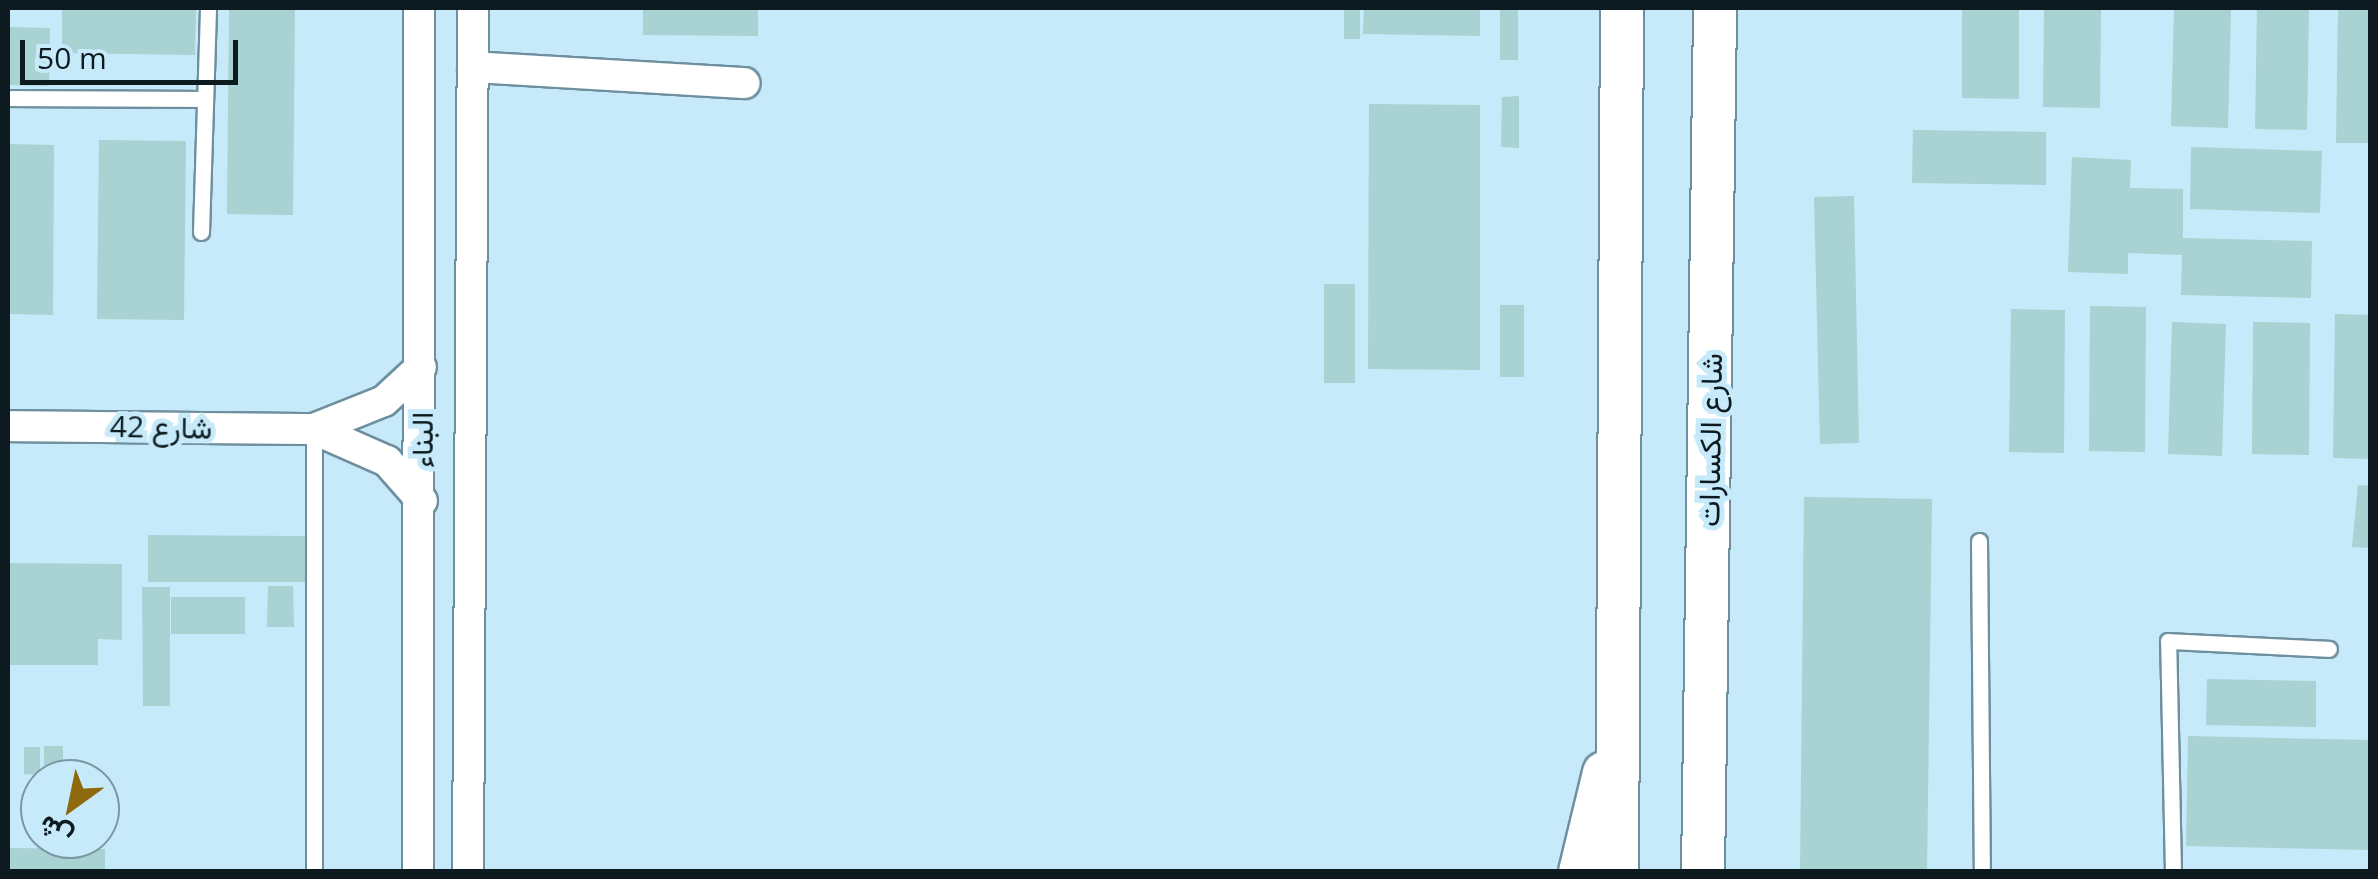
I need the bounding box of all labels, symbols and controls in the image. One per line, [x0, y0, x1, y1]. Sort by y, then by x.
scale bar [25, 20, 242, 82]
text: 50 m [37, 37, 107, 78]
street label: شارع الكسارات [1690, 353, 1730, 527]
street label: شارع 42 [109, 408, 213, 446]
street label: البناء [404, 412, 440, 468]
north arrow [20, 759, 120, 859]
text: ش [30, 807, 79, 858]

